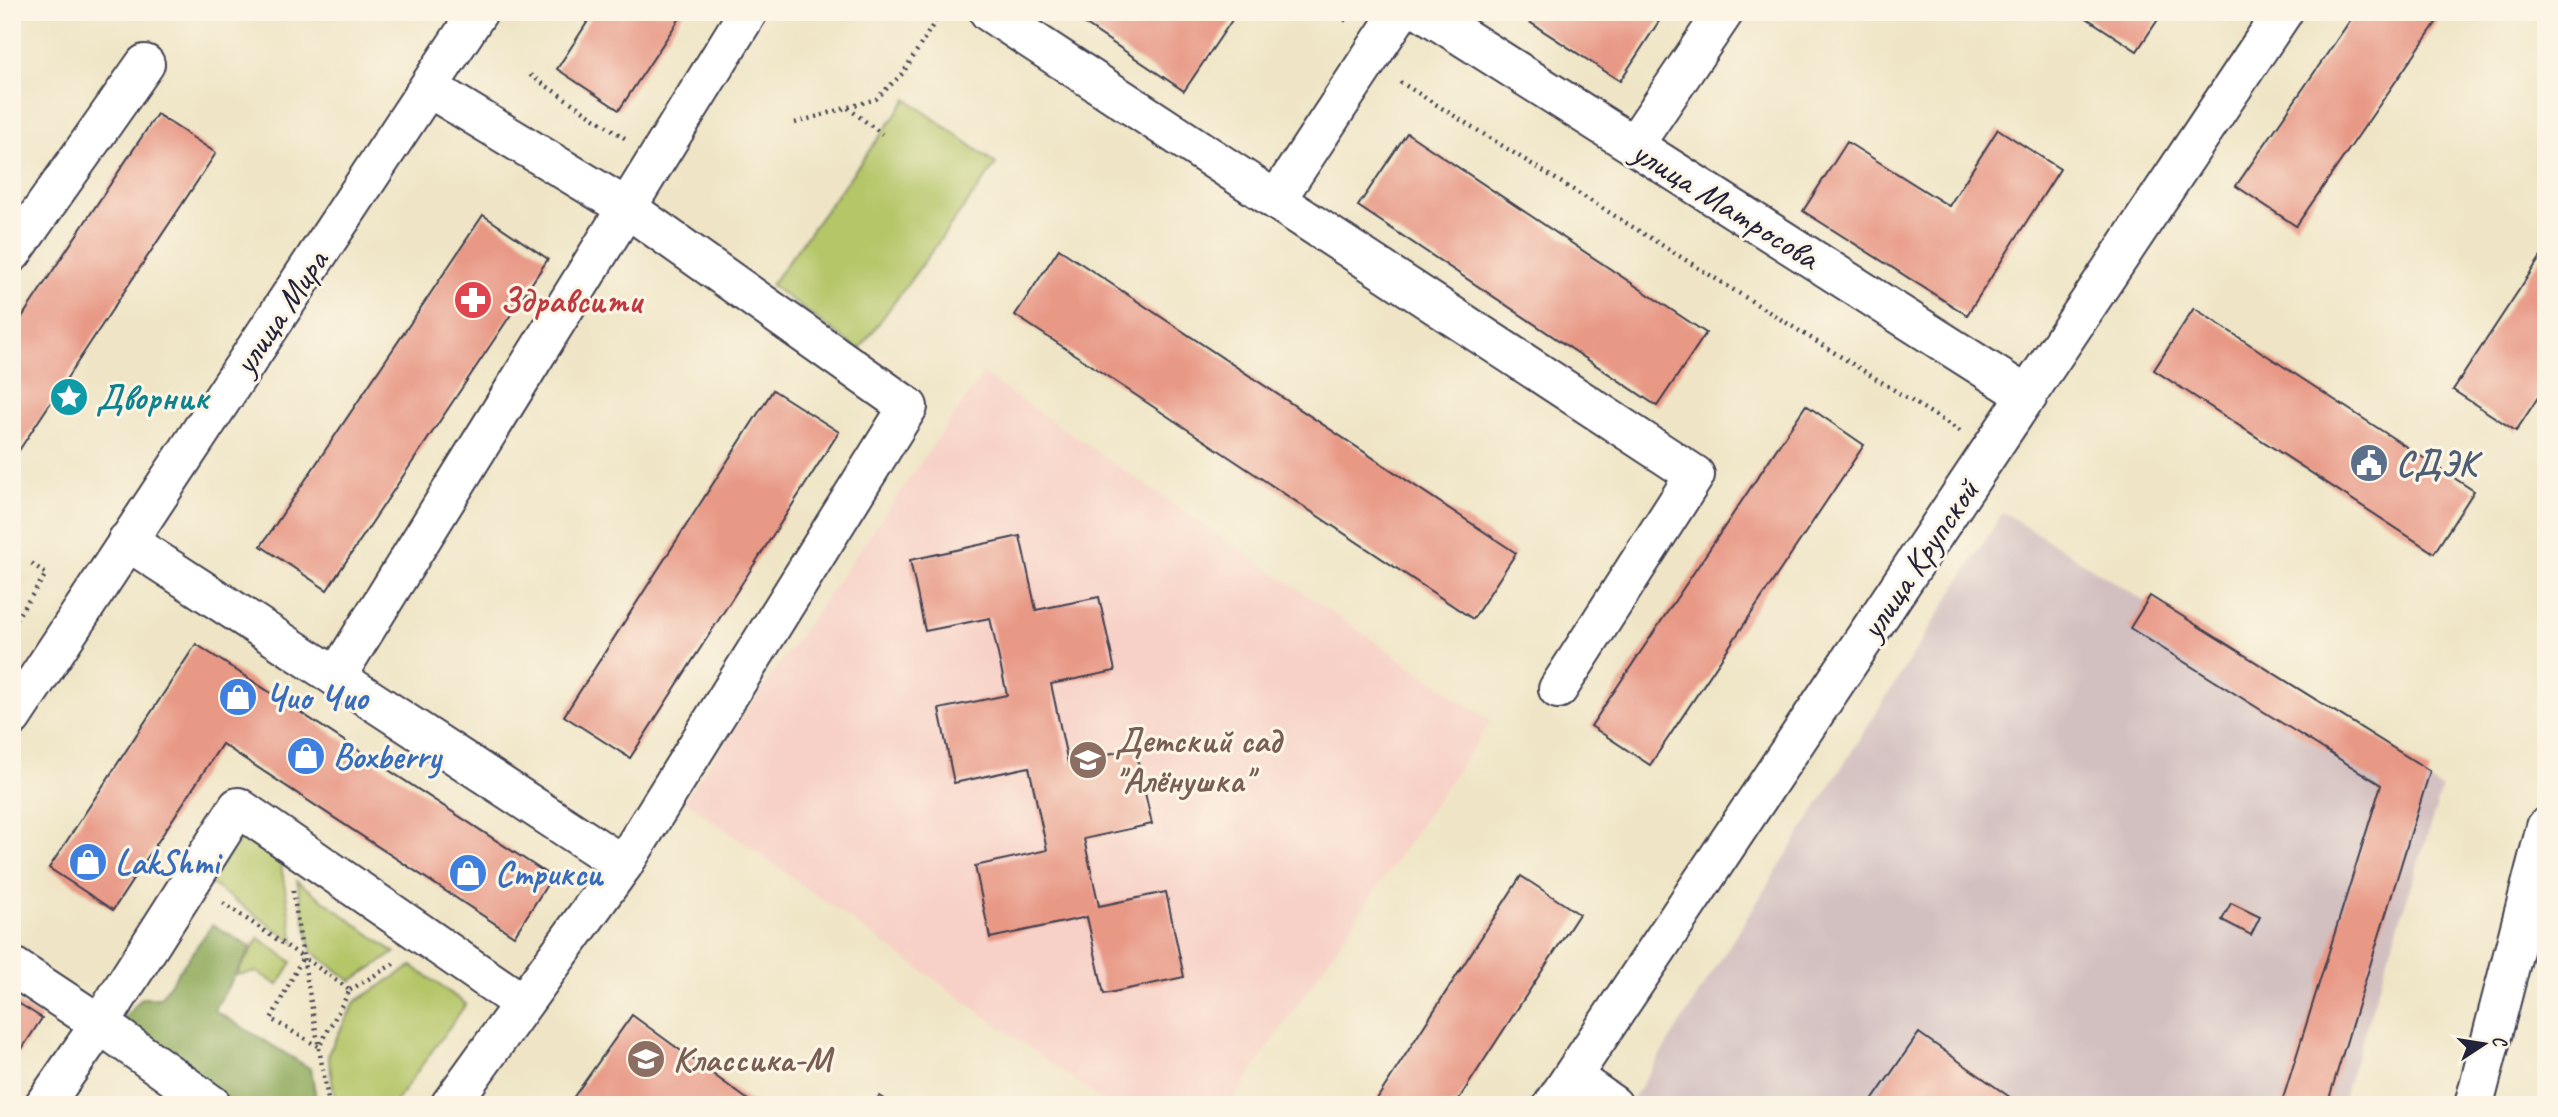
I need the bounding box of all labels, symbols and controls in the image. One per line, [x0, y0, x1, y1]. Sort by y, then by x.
street label: улица Матросова [1622, 128, 1830, 281]
street label: улица Мира [221, 240, 340, 385]
place label: Здравсити [500, 278, 645, 323]
pharmacy icon: Здравсити [452, 279, 494, 321]
place label: Дворник [96, 375, 211, 420]
place icon: Дворник [48, 376, 90, 418]
place label: СДЭК [2396, 441, 2484, 486]
public building icon: СДЭК [2348, 442, 2390, 484]
street label: улица Крупской [1848, 469, 1991, 650]
place label: Чио Чио [265, 675, 370, 720]
shop icon: Чио Чио [217, 676, 259, 718]
place label: Детский сад "Алёнушка" [1115, 718, 1284, 803]
place label: Boxberry [333, 734, 443, 779]
shop icon: Boxberry [285, 735, 327, 777]
school or university icon: Детский сад "Алёнушка" [1067, 739, 1109, 781]
place label: LakShmi [115, 840, 223, 885]
shop icon: LakShmi [67, 841, 109, 883]
place label: Стрикси [495, 851, 604, 896]
shop icon: Стрикси [447, 852, 489, 894]
north arrow [2450, 1009, 2520, 1078]
text: С [2487, 1034, 2513, 1050]
place label: Классика-М [673, 1037, 835, 1082]
school or university icon: Классика-М [625, 1038, 667, 1080]

